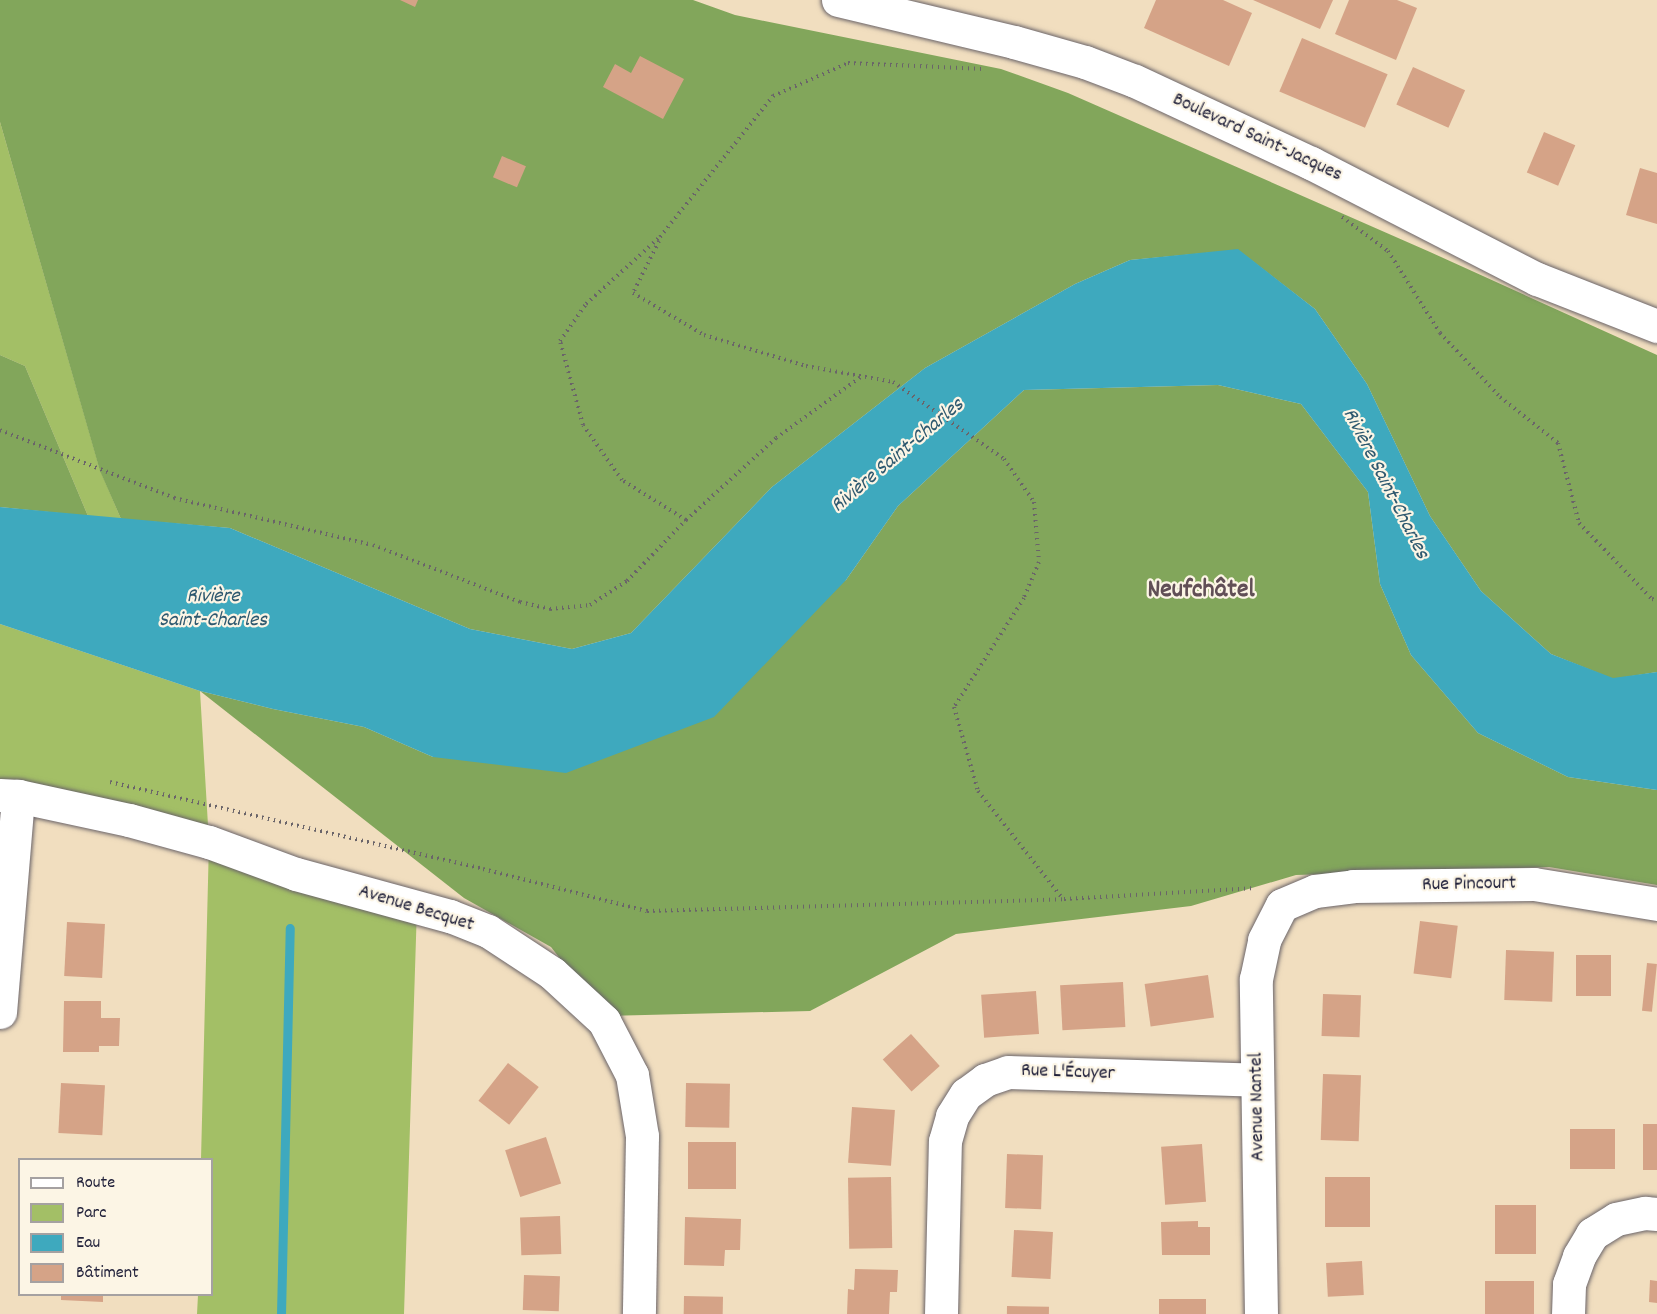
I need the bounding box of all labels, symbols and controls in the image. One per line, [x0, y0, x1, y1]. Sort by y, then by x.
street label: Boulevard Saint-Jacques [1168, 88, 1346, 188]
water label: Rivière Saint-Charles [826, 393, 970, 519]
water label: Rivière Saint-Charles [1336, 404, 1434, 564]
district label: Neufchâtel [1147, 575, 1255, 607]
water label: Rivière Saint-Charles [159, 584, 267, 634]
street label: Rue Pincourt [1422, 872, 1516, 898]
street label: Avenue Becquet [355, 880, 477, 938]
street label: Avenue Nantel [1245, 1052, 1271, 1162]
street label: Rue L'Écuyer [1021, 1059, 1115, 1087]
legend [18, 1158, 213, 1296]
text: Route [76, 1171, 115, 1196]
text: Parc [76, 1201, 107, 1226]
text: Eau [76, 1231, 100, 1256]
text: Bâtiment [76, 1261, 139, 1286]

